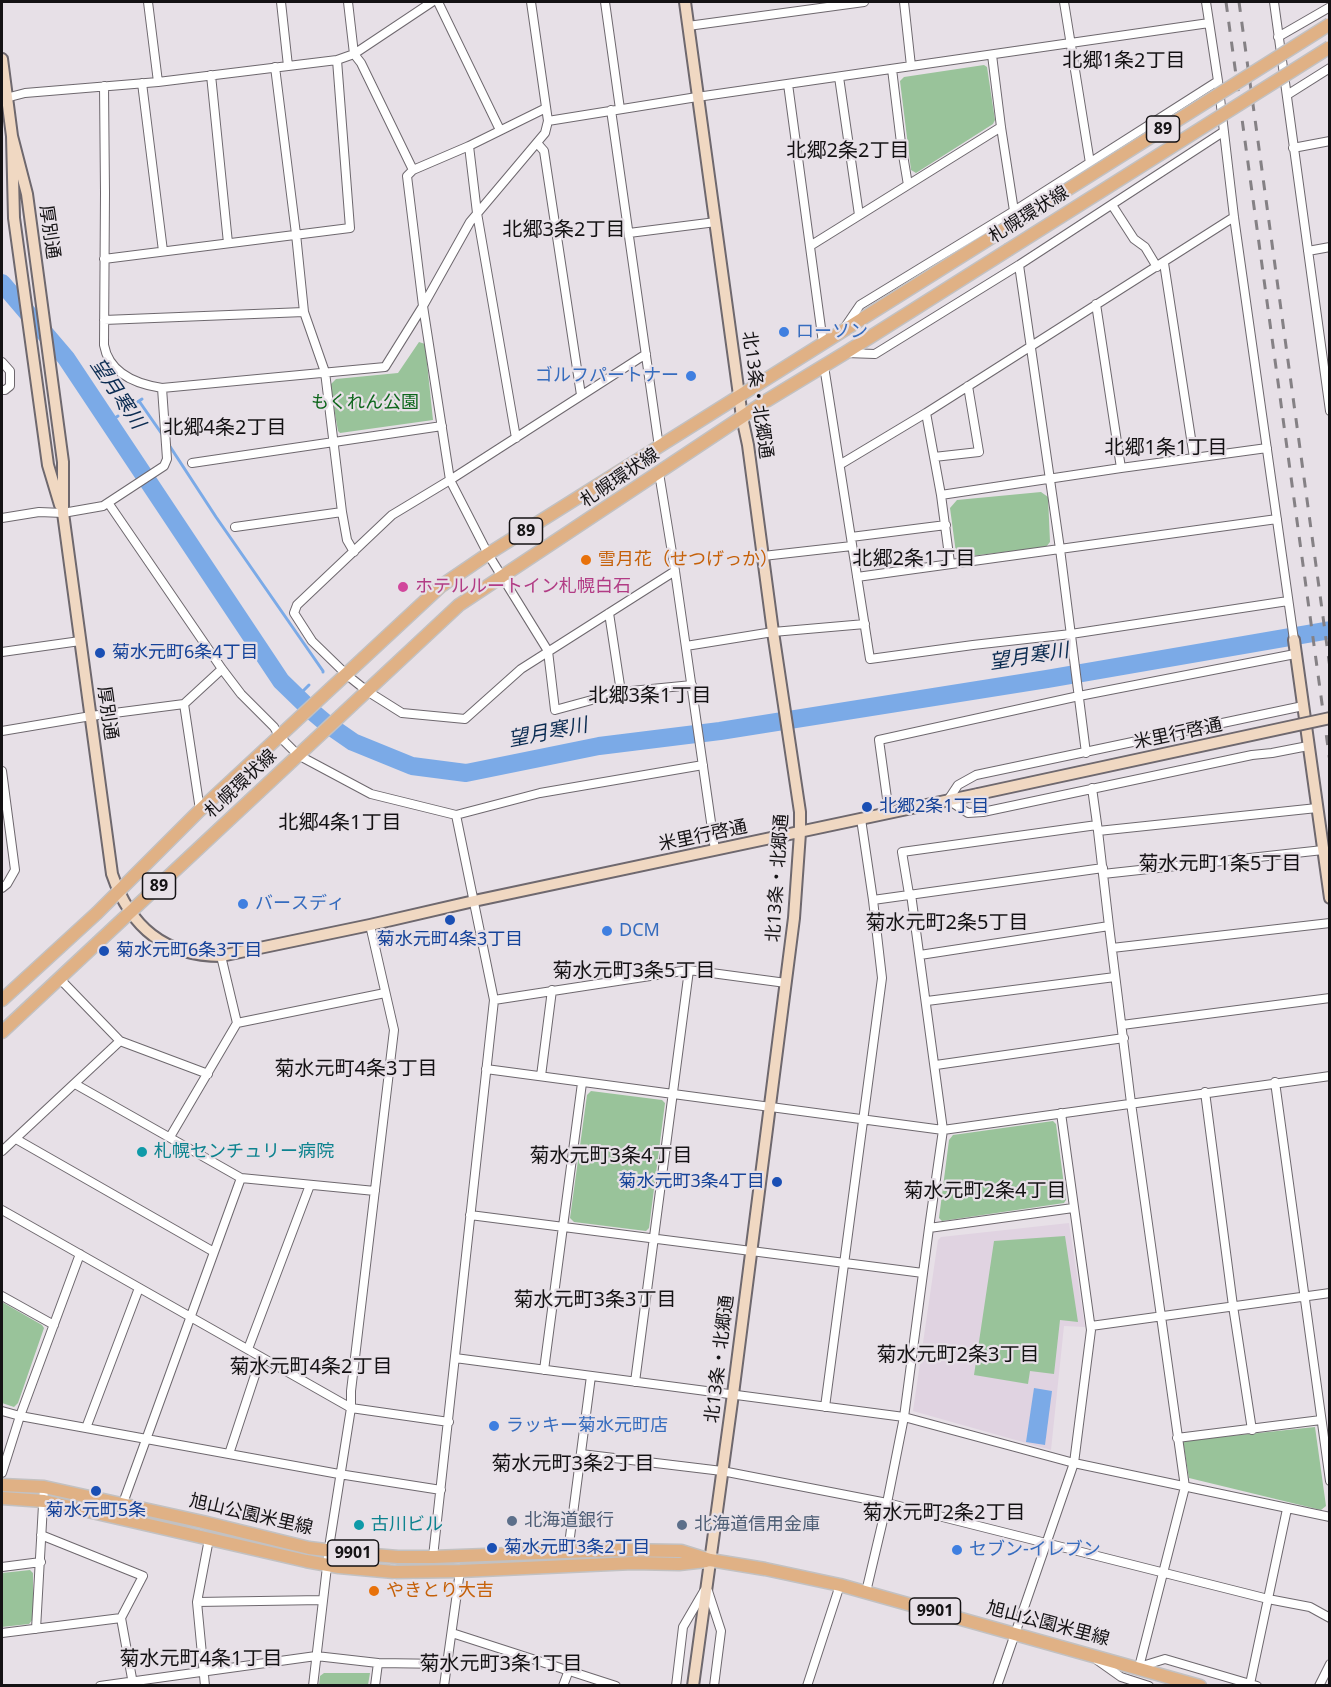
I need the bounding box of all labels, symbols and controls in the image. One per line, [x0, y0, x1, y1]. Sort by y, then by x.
district label: 北郷1条2丁目 [1063, 49, 1185, 73]
road number: 89 [1146, 116, 1180, 142]
district label: 北郷2条2丁目 [787, 139, 909, 163]
street label: 札幌環状線 [985, 182, 1073, 248]
street label: 厚別通 [35, 204, 63, 260]
district label: 北郷3条2丁目 [503, 218, 625, 242]
place label: ローソン [796, 321, 868, 343]
marker: ローソン [777, 325, 791, 339]
street label: 北13条・北郷通 [737, 330, 777, 460]
water label: 望月寒川 [85, 354, 149, 434]
place label: ゴルフパートナー [535, 365, 679, 387]
marker: ゴルフパートナー [684, 369, 698, 383]
park label: もくれん公園 [311, 392, 419, 414]
district label: 北郷4条2丁目 [164, 416, 286, 440]
district label: 北郷1条1丁目 [1105, 436, 1227, 460]
street label: 札幌環状線 [577, 444, 663, 512]
road number: 89 [510, 518, 542, 544]
district label: 北郷2条1丁目 [853, 547, 975, 571]
place label: 雪月花（せつげっか） [598, 549, 778, 571]
marker: 雪月花（せつげっか） [579, 553, 593, 567]
place label: ホテルルートイン札幌白石 [415, 576, 631, 598]
marker: ホテルルートイン札幌白石 [396, 580, 410, 594]
water label: 望月寒川 [988, 639, 1070, 675]
place label: 菊水元町6条4丁目 [112, 642, 259, 664]
marker: 菊水元町6条4丁目 [93, 646, 107, 660]
district label: 北郷3条1丁目 [589, 684, 711, 708]
street label: 厚別通 [93, 685, 121, 741]
water label: 望月寒川 [506, 714, 590, 752]
street label: 米里行啓通 [1132, 714, 1224, 754]
street label: 札幌環状線 [201, 745, 281, 823]
place label: 北郷2条1丁目 [879, 796, 990, 818]
marker: 北郷2条1丁目 [860, 800, 874, 814]
district label: 北郷4条1丁目 [279, 811, 401, 835]
street label: 北13条・北郷通 [763, 813, 793, 943]
street label: 米里行啓通 [657, 816, 749, 856]
district label: 菊水元町1条5丁目 [1139, 852, 1301, 876]
road number: 89 [142, 873, 176, 899]
place label: バースディ [255, 893, 345, 915]
marker: バースディ [236, 897, 250, 911]
district label: 菊水元町2条5丁目 [866, 911, 1028, 935]
marker: 菊水元町4条3丁目 [443, 913, 457, 927]
place label: DCM [619, 920, 660, 942]
marker: DCM [600, 924, 614, 938]
place label: 菊水元町4条3丁目 [377, 929, 523, 951]
place label: 菊水元町6条3丁目 [116, 940, 263, 962]
marker: 菊水元町6条3丁目 [97, 944, 111, 958]
district label: 菊水元町3条5丁目 [553, 959, 715, 983]
district label: 菊水元町4条3丁目 [275, 1057, 437, 1081]
place label: 札幌センチュリー病院 [154, 1141, 334, 1163]
district label: 菊水元町3条4丁目 [530, 1144, 692, 1168]
marker: 札幌センチュリー病院 [135, 1145, 149, 1159]
place label: 菊水元町3条4丁目 [618, 1171, 765, 1193]
marker: 菊水元町3条4丁目 [770, 1175, 784, 1189]
district label: 菊水元町2条4丁目 [904, 1179, 1066, 1203]
district label: 菊水元町3条3丁目 [514, 1288, 676, 1312]
street label: 北13条・北郷通 [701, 1294, 739, 1424]
district label: 菊水元町2条3丁目 [877, 1343, 1039, 1367]
district label: 菊水元町4条2丁目 [230, 1355, 392, 1379]
place label: ラッキー菊水元町店 [506, 1415, 668, 1437]
marker: ラッキー菊水元町店 [487, 1419, 501, 1433]
district label: 菊水元町3条2丁目 [492, 1452, 654, 1476]
marker: 菊水元町5条 [89, 1484, 103, 1498]
street label: 旭山公園米里線 [187, 1490, 315, 1540]
place label: 菊水元町5条 [46, 1500, 146, 1522]
district label: 菊水元町2条2丁目 [863, 1501, 1025, 1525]
place label: 北海道銀行 [524, 1510, 614, 1532]
place label: 古川ビル [371, 1514, 443, 1536]
marker: 北海道銀行 [505, 1514, 519, 1528]
place label: 北海道信用金庫 [694, 1514, 820, 1536]
marker: 古川ビル [352, 1518, 366, 1532]
marker: 北海道信用金庫 [675, 1518, 689, 1532]
place label: 菊水元町3条2丁目 [504, 1537, 651, 1559]
place label: セブン-イレブン [969, 1539, 1101, 1561]
road number: 9901 [328, 1540, 378, 1566]
marker: 菊水元町3条2丁目 [485, 1541, 499, 1555]
marker: セブン-イレブン [950, 1543, 964, 1557]
place label: やきとり大吉 [386, 1580, 494, 1602]
marker: やきとり大吉 [367, 1584, 381, 1598]
street label: 旭山公園米里線 [984, 1597, 1112, 1651]
road number: 9901 [910, 1598, 960, 1624]
district label: 菊水元町4条1丁目 [120, 1647, 282, 1671]
district label: 菊水元町3条1丁目 [420, 1652, 582, 1676]

